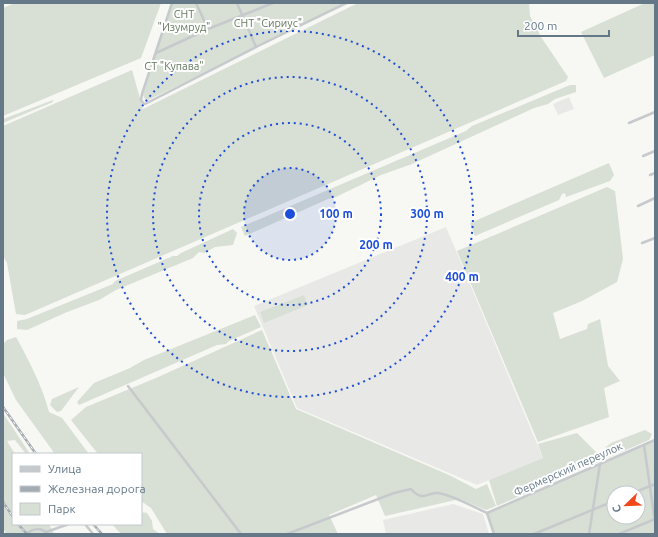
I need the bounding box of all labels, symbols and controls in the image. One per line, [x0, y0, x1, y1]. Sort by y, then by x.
park label: СНТ "Изумруд" [157, 8, 211, 33]
scale bar [518, 12, 609, 38]
park label: СНТ "Сириус" [234, 17, 302, 29]
text: 200 m [524, 19, 557, 32]
park label: СТ "Купава" [144, 60, 204, 72]
centre of rings [283, 207, 297, 221]
text: 100 m [319, 207, 353, 220]
text: 300 m [410, 207, 444, 220]
text: 200 m [359, 238, 393, 251]
text: 400 m [445, 270, 479, 283]
street label: Фермерский переулок [512, 440, 624, 498]
legend [12, 453, 142, 525]
text: Улица [48, 462, 81, 475]
text: Железная дорога [48, 482, 146, 495]
north arrow [606, 485, 646, 525]
text: Парк [48, 502, 76, 515]
text: С [610, 503, 624, 514]

